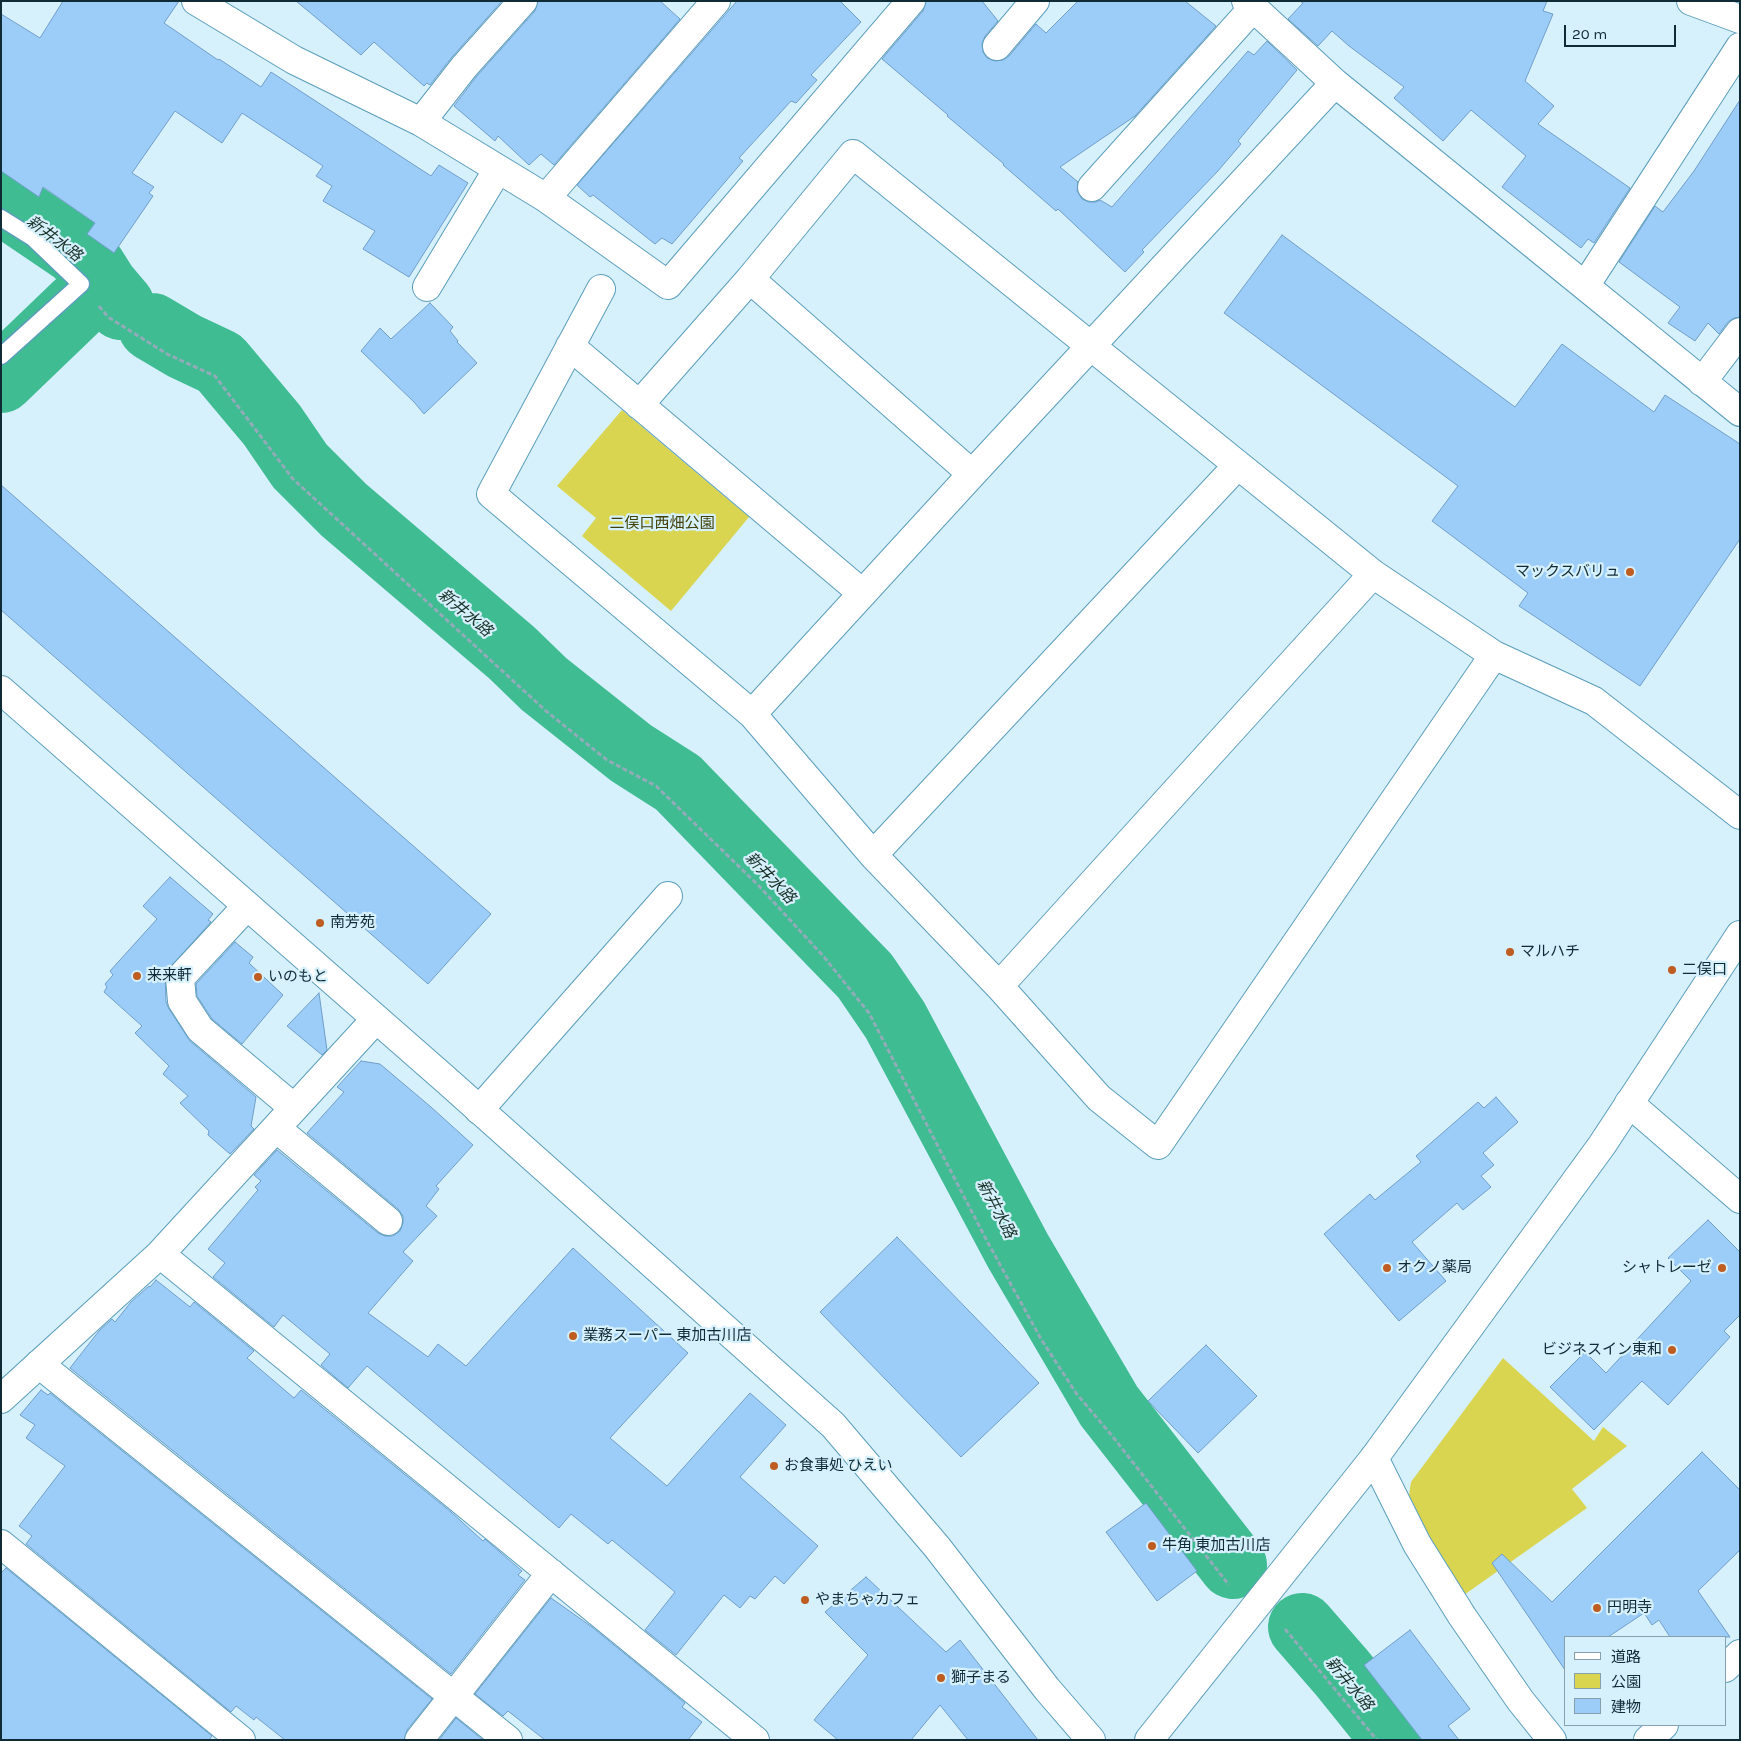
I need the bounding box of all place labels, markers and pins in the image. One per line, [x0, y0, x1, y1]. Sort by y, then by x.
place label: マックスバリュ [1515, 563, 1620, 581]
marker: マックスバリュ [1624, 566, 1636, 578]
place label: 南芳苑 [330, 914, 375, 932]
marker: 南芳苑 [314, 917, 326, 929]
place label: マルハチ [1520, 943, 1580, 961]
marker: マルハチ [1504, 946, 1516, 958]
place label: 二俣口 [1682, 961, 1727, 979]
marker: 二俣口 [1666, 964, 1678, 976]
place label: 来来軒 [147, 967, 192, 985]
place label: いのもと [268, 968, 328, 986]
marker: 来来軒 [131, 970, 143, 982]
marker: いのもと [252, 971, 264, 983]
place label: オクノ薬局 [1397, 1259, 1472, 1277]
place label: シャトレーゼ [1622, 1259, 1712, 1277]
marker: オクノ薬局 [1381, 1262, 1393, 1274]
marker: シャトレーゼ [1716, 1262, 1728, 1274]
place label: 業務スーパー 東加古川店 [583, 1327, 752, 1345]
marker: 業務スーパー 東加古川店 [567, 1330, 579, 1342]
place label: ビジネスイン東和 [1542, 1341, 1662, 1359]
marker: ビジネスイン東和 [1666, 1344, 1678, 1356]
place label: お食事処 ひえい [784, 1457, 893, 1475]
marker: お食事処 ひえい [768, 1460, 780, 1472]
place label: 牛角 東加古川店 [1162, 1537, 1271, 1555]
marker: 牛角 東加古川店 [1146, 1540, 1158, 1552]
place label: やまちゃカフェ [815, 1591, 920, 1609]
marker: やまちゃカフェ [799, 1594, 811, 1606]
place label: 円明寺 [1607, 1599, 1652, 1617]
marker: 円明寺 [1591, 1602, 1603, 1614]
place label: 獅子まる [951, 1669, 1011, 1687]
marker: 獅子まる [935, 1672, 947, 1684]

